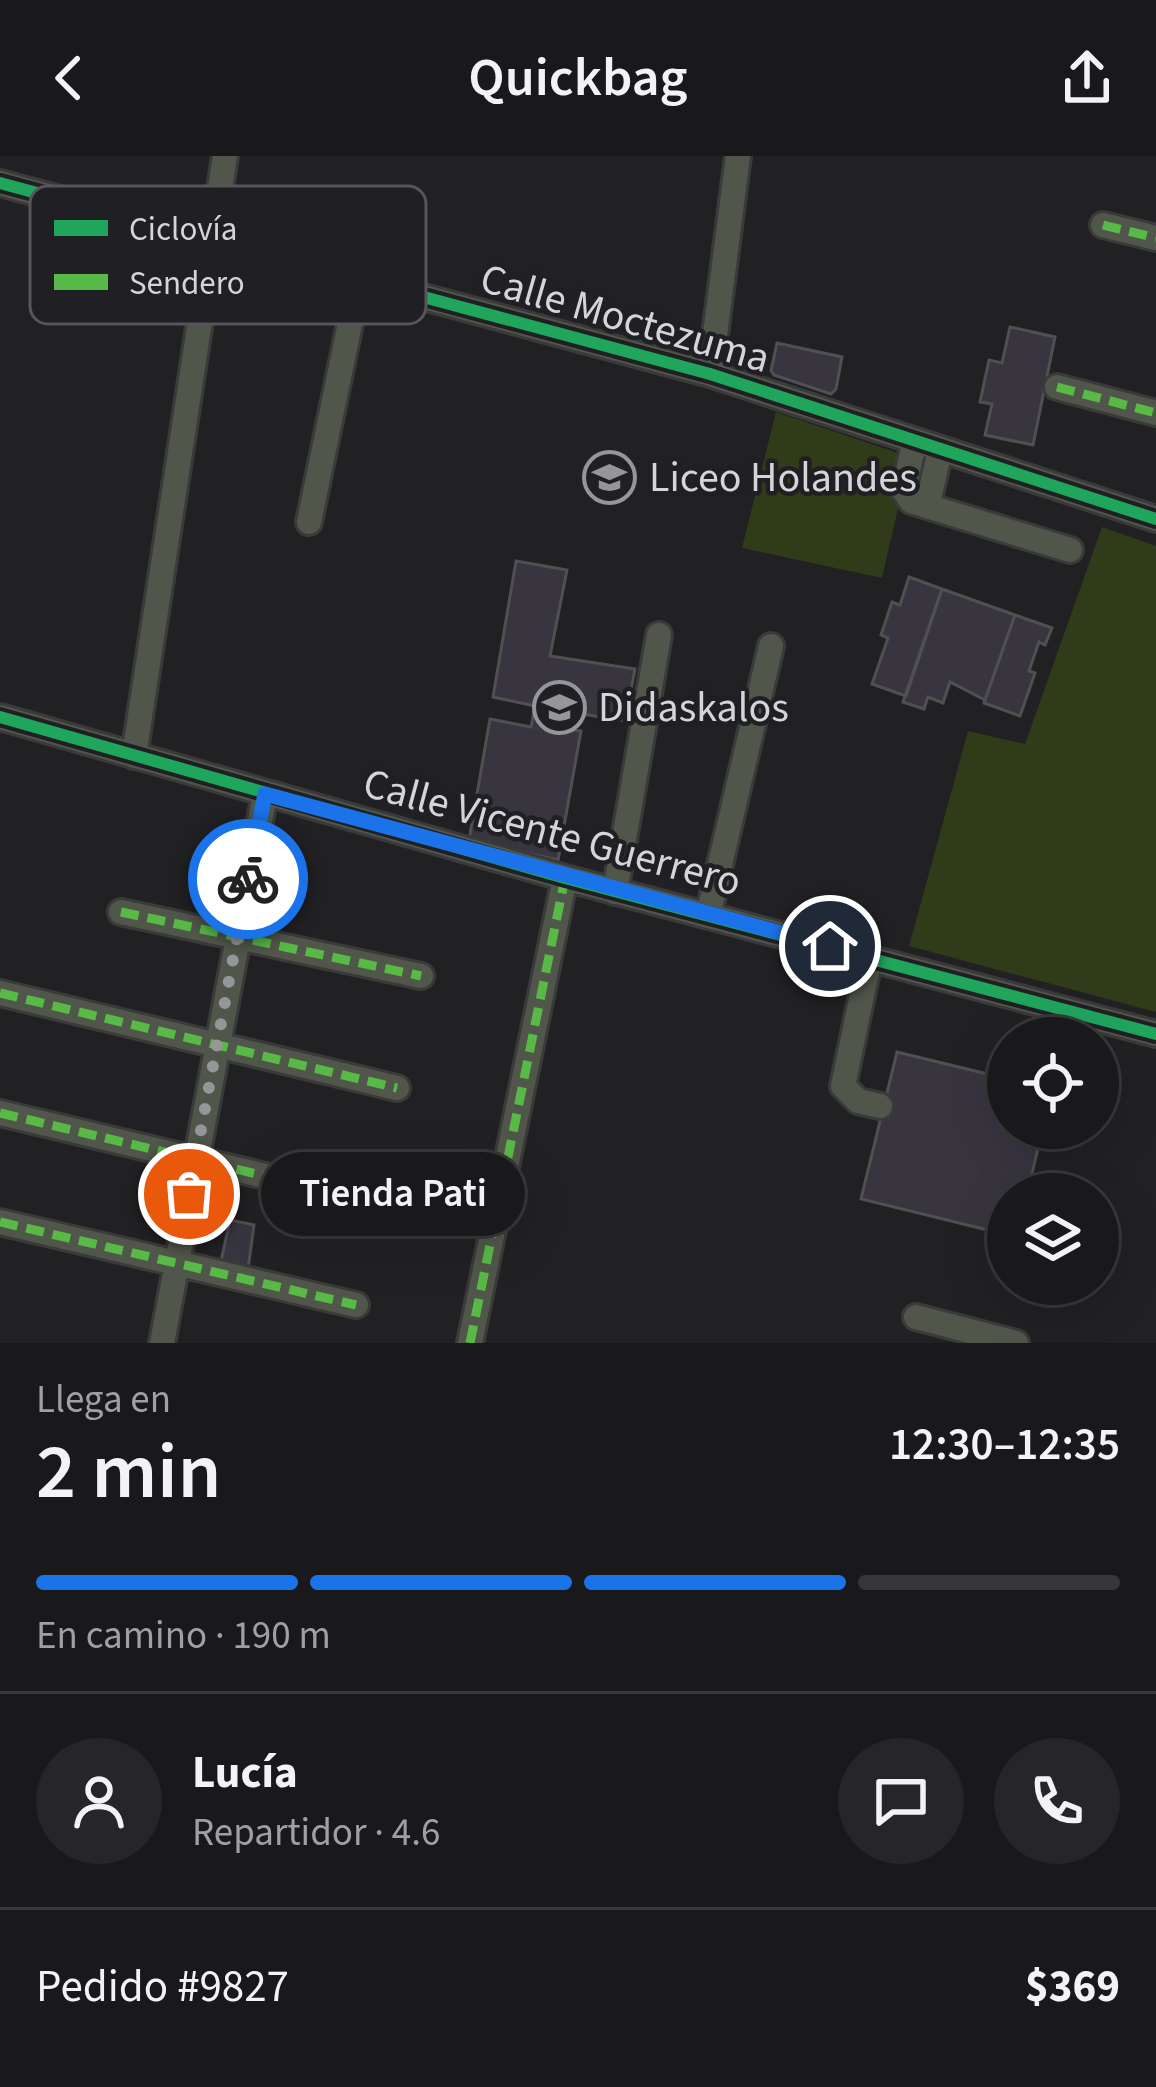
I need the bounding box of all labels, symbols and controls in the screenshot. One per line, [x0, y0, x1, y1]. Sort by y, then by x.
text: Quickbag [468, 40, 688, 117]
icon: back [36, 45, 102, 111]
icon: share [1054, 45, 1120, 111]
legend [30, 186, 426, 324]
text: Ciclovía [129, 206, 237, 253]
street label: Calle Moctezuma [473, 249, 777, 389]
text: Sendero [129, 260, 245, 307]
place label: Liceo Holandes [649, 448, 917, 508]
school or university icon: Liceo Holandes [582, 450, 638, 506]
place label: Didaskalos [598, 678, 789, 738]
school or university icon: Didaskalos [531, 680, 587, 736]
street label: Calle Vicente Guerrero [356, 754, 748, 912]
courier [188, 819, 308, 939]
icon: bike [215, 846, 281, 912]
pin [779, 895, 881, 997]
icon: home [797, 913, 863, 979]
map controls [987, 1017, 1119, 1305]
button: locate [987, 1017, 1119, 1149]
pin [138, 1143, 240, 1245]
callout: Tienda Pati [261, 1152, 525, 1236]
icon: bag [156, 1161, 222, 1227]
text: Tienda Pati [299, 1166, 487, 1222]
button: layers [987, 1173, 1119, 1305]
text: Llega en [36, 1372, 171, 1428]
text: 12:30–12:35 [889, 1413, 1120, 1477]
text: 2 min [36, 1417, 221, 1528]
text: En camino · 190 m [36, 1608, 331, 1664]
button: person [36, 1738, 162, 1864]
button: chat [838, 1738, 964, 1864]
button: phone [994, 1738, 1120, 1864]
text: Lucía [192, 1741, 298, 1805]
text: Repartidor · 4.6 [192, 1805, 440, 1861]
text: Pedido #9827 [36, 1955, 289, 2019]
text: $369 [1025, 1955, 1120, 2019]

